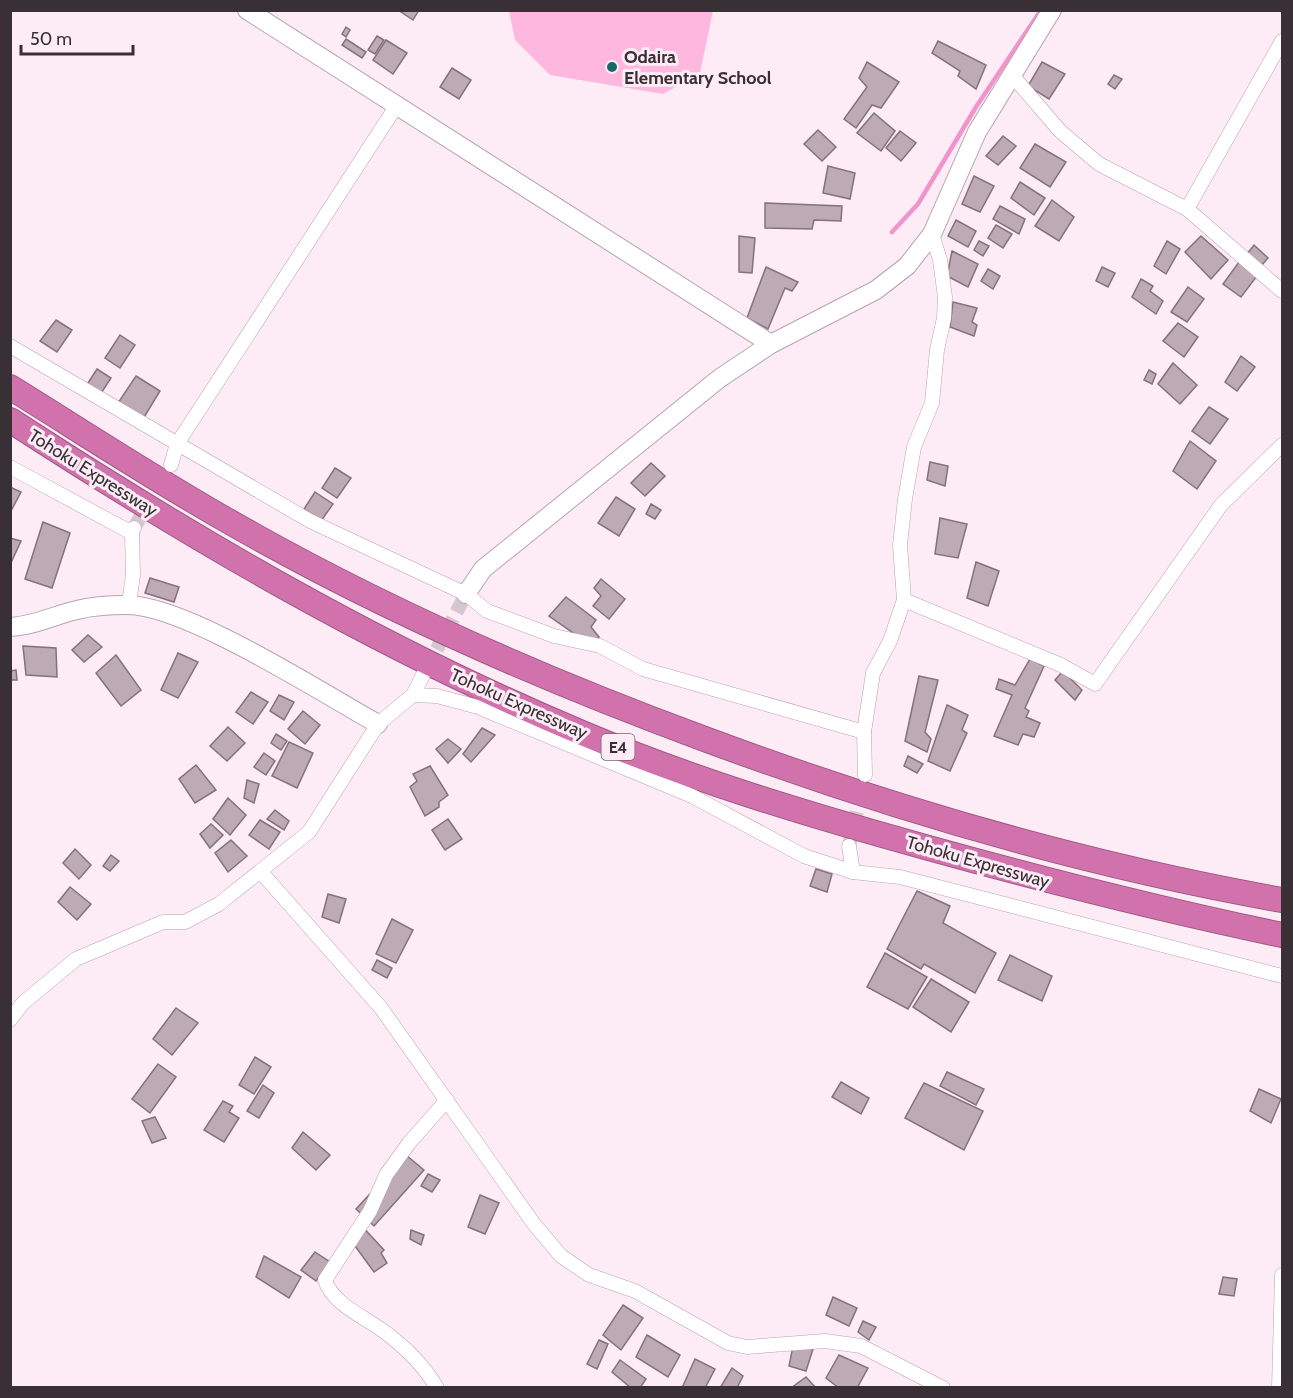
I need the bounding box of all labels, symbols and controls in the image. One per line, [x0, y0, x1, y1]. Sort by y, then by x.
scale bar [21, 18, 134, 56]
text: 50 m [30, 28, 72, 50]
place label: Odaira Elementary School [624, 46, 772, 89]
marker: Odaira Elementary School [605, 60, 619, 74]
street label: Tohoku Expressway [25, 425, 161, 521]
street label: Tohoku Expressway [447, 664, 591, 744]
road number: E4 [602, 734, 634, 760]
street label: Tohoku Expressway [904, 831, 1052, 893]

